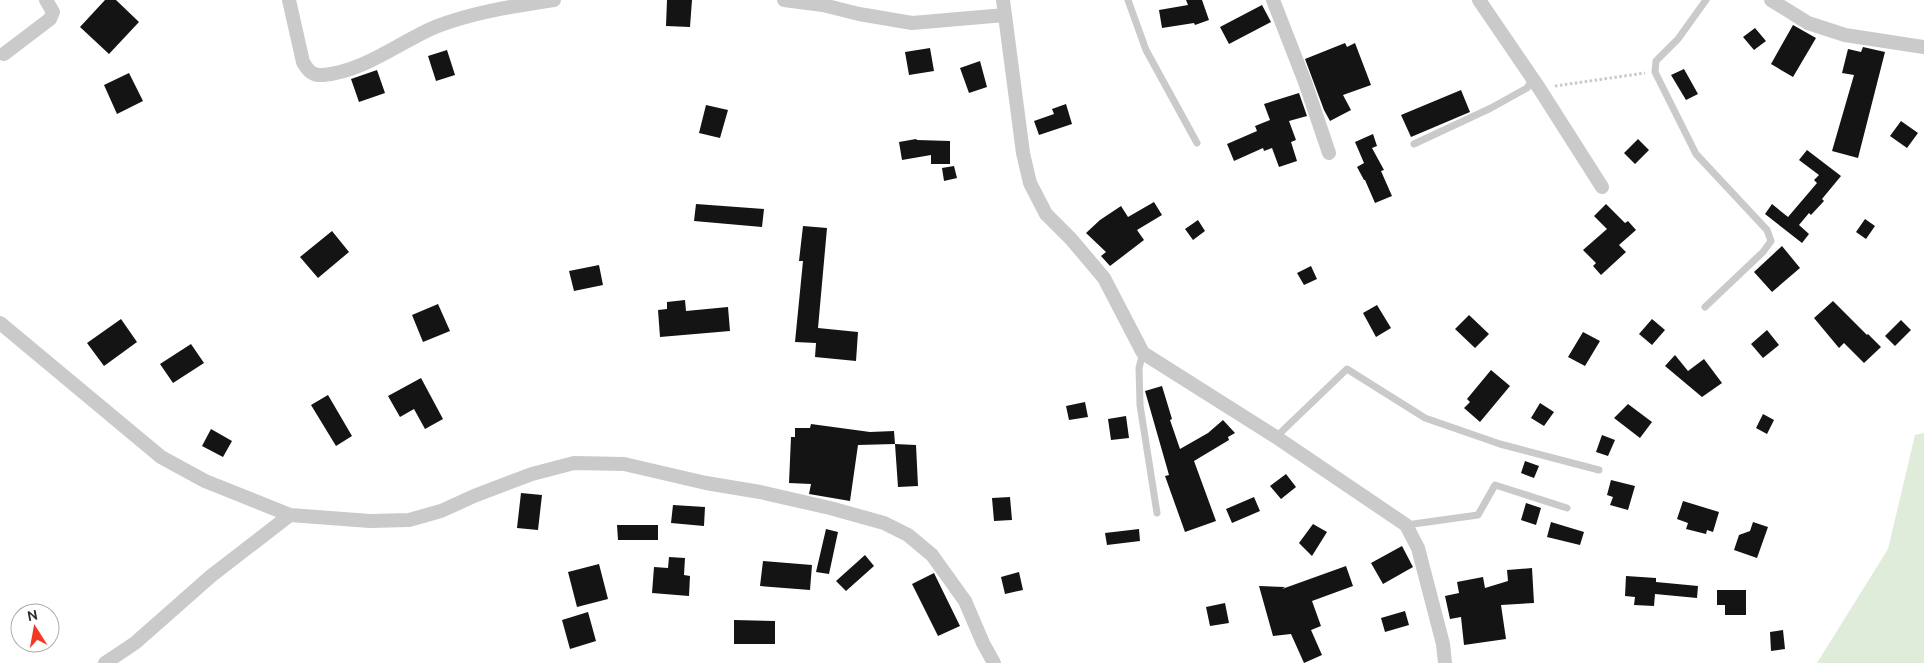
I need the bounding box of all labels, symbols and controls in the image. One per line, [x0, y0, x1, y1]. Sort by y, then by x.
north arrow [10, 603, 60, 653]
text: N [26, 606, 39, 624]

